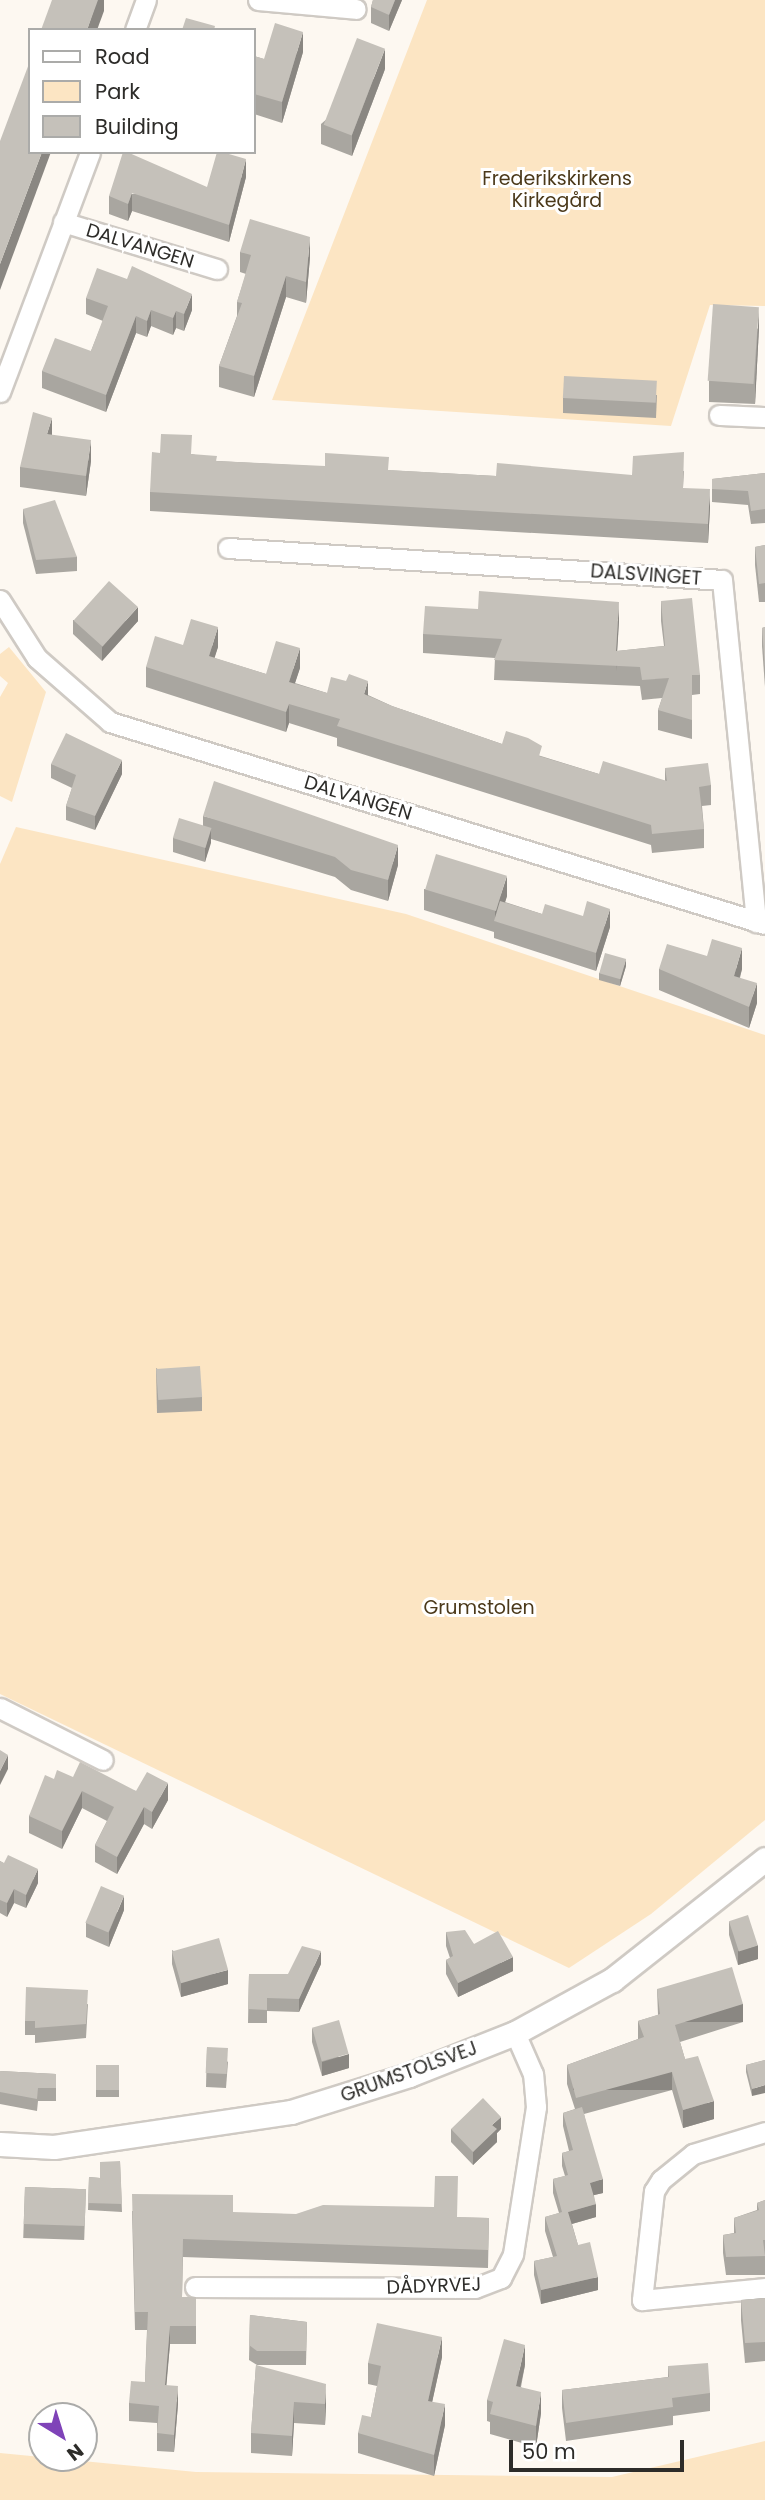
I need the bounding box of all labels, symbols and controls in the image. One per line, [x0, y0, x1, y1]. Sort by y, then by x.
legend [28, 28, 256, 154]
text: Road [95, 42, 150, 71]
text: Park [95, 77, 140, 106]
text: Building [95, 112, 179, 141]
park label: Frederikskirkens Kirkegård [482, 168, 632, 212]
street label: DALVANGEN [83, 219, 197, 273]
street label: DALSVINGET [590, 560, 702, 590]
street label: DALVANGEN [301, 771, 415, 825]
park label: Grumstolen [423, 1597, 535, 1619]
street label: GRUMSTOLSVEJ [337, 2037, 481, 2107]
street label: DÅDYRVEJ [386, 2273, 482, 2299]
north arrow [28, 2402, 98, 2472]
scale bar [513, 2426, 688, 2470]
text: N [61, 2437, 89, 2467]
text: 50 m [522, 2437, 576, 2466]

